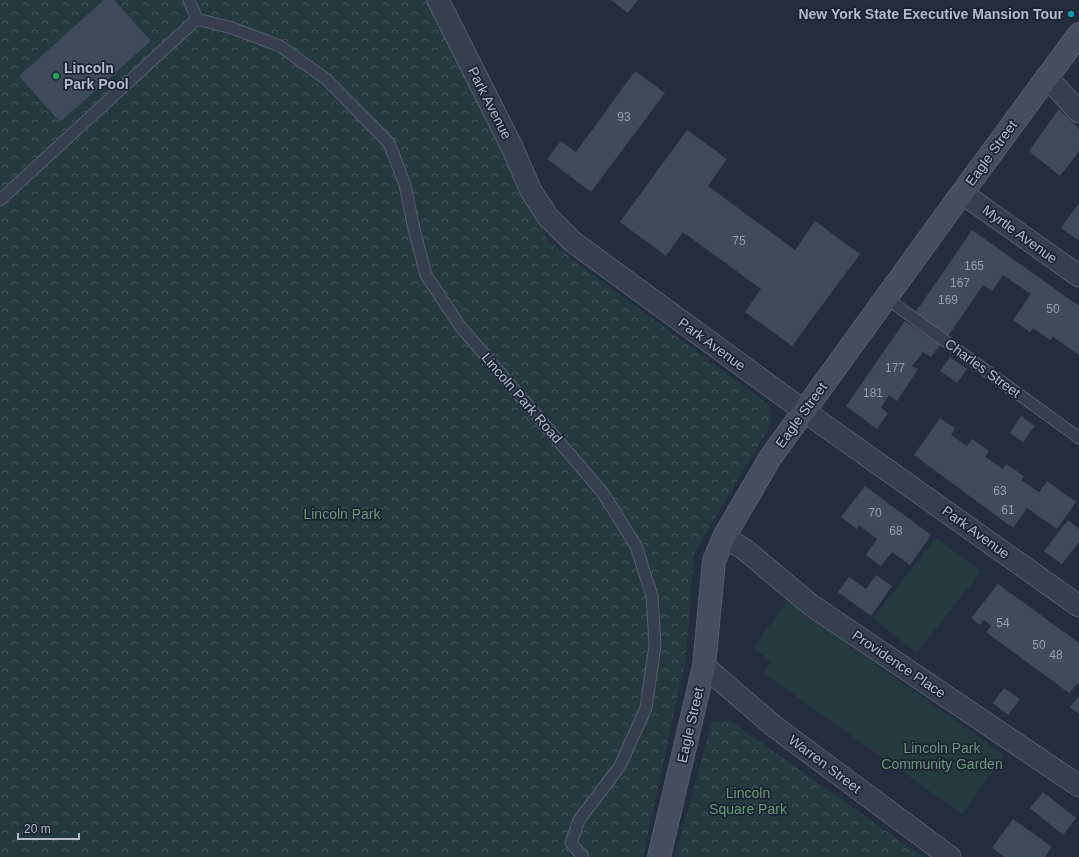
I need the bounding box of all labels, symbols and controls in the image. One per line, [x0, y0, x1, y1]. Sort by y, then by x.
place label: New York State Executive Mansion Tour [798, 6, 1064, 22]
marker: New York State Executive Mansion Tour [1066, 9, 1076, 19]
place label: Lincoln Park Pool [64, 60, 129, 92]
street label: Park Avenue [465, 64, 515, 142]
marker: Lincoln Park Pool [51, 71, 61, 81]
house number: 93 [617, 110, 631, 124]
street label: Eagle Street [962, 117, 1020, 189]
street label: Myrtle Avenue [980, 202, 1061, 267]
house number: 75 [732, 234, 746, 248]
house number: 165 [964, 259, 984, 273]
house number: 167 [950, 276, 970, 290]
house number: 169 [938, 293, 958, 307]
house number: 50 [1046, 302, 1060, 316]
street label: Park Avenue [675, 314, 749, 374]
street label: Charles Street [942, 335, 1024, 401]
street label: Lincoln Park Road [478, 350, 566, 446]
house number: 177 [885, 361, 905, 375]
street label: Eagle Street [772, 379, 830, 451]
house number: 181 [863, 386, 883, 400]
house number: 63 [993, 484, 1007, 498]
street label: Park Avenue [939, 502, 1013, 562]
house number: 61 [1001, 503, 1015, 517]
park label: Lincoln Park [303, 506, 382, 522]
house number: 70 [868, 506, 882, 520]
house number: 68 [889, 524, 903, 538]
house number: 54 [996, 616, 1010, 630]
street label: Providence Place [849, 627, 949, 701]
house number: 50 [1032, 638, 1046, 652]
house number: 48 [1049, 648, 1063, 662]
street label: Eagle Street [674, 686, 706, 764]
street label: Warren Street [786, 732, 864, 797]
park label: Lincoln Park Community Garden [881, 740, 1003, 772]
park label: Lincoln Square Park [709, 785, 788, 817]
scale bar [18, 815, 79, 841]
text: 20 m [24, 822, 51, 836]

